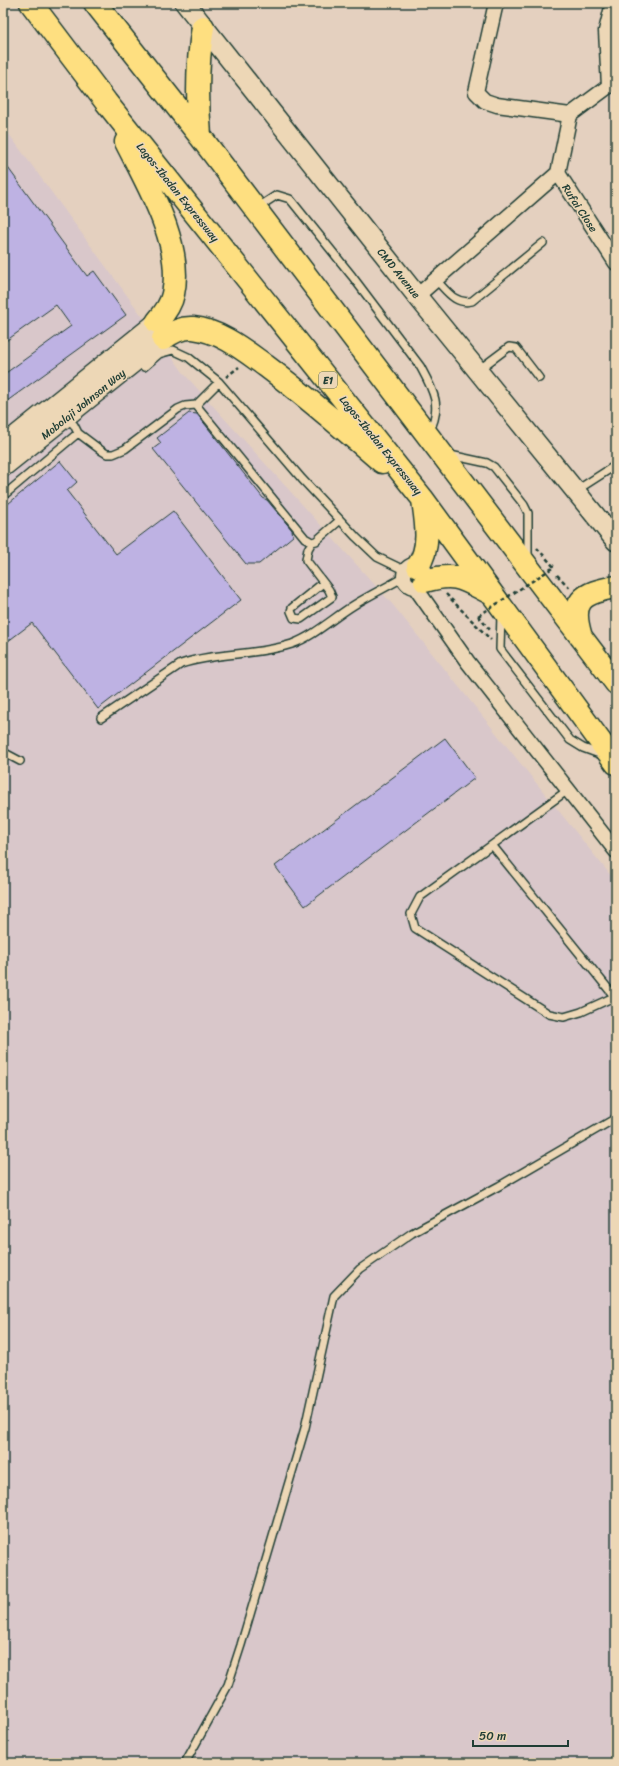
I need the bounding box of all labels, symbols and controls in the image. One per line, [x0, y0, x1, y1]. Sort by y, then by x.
street label: Lagos-Ibadan Expressway [131, 138, 224, 247]
street label: Rufai Close [557, 180, 603, 237]
street label: CMD Avenue [372, 244, 426, 303]
street label: Mobolaji Johnson Way [37, 364, 130, 445]
road number: E1 [319, 372, 337, 388]
street label: Lagos-Ibadan Expressway [334, 391, 427, 500]
scale bar [473, 1722, 568, 1748]
text: 50 m [479, 1725, 506, 1747]

